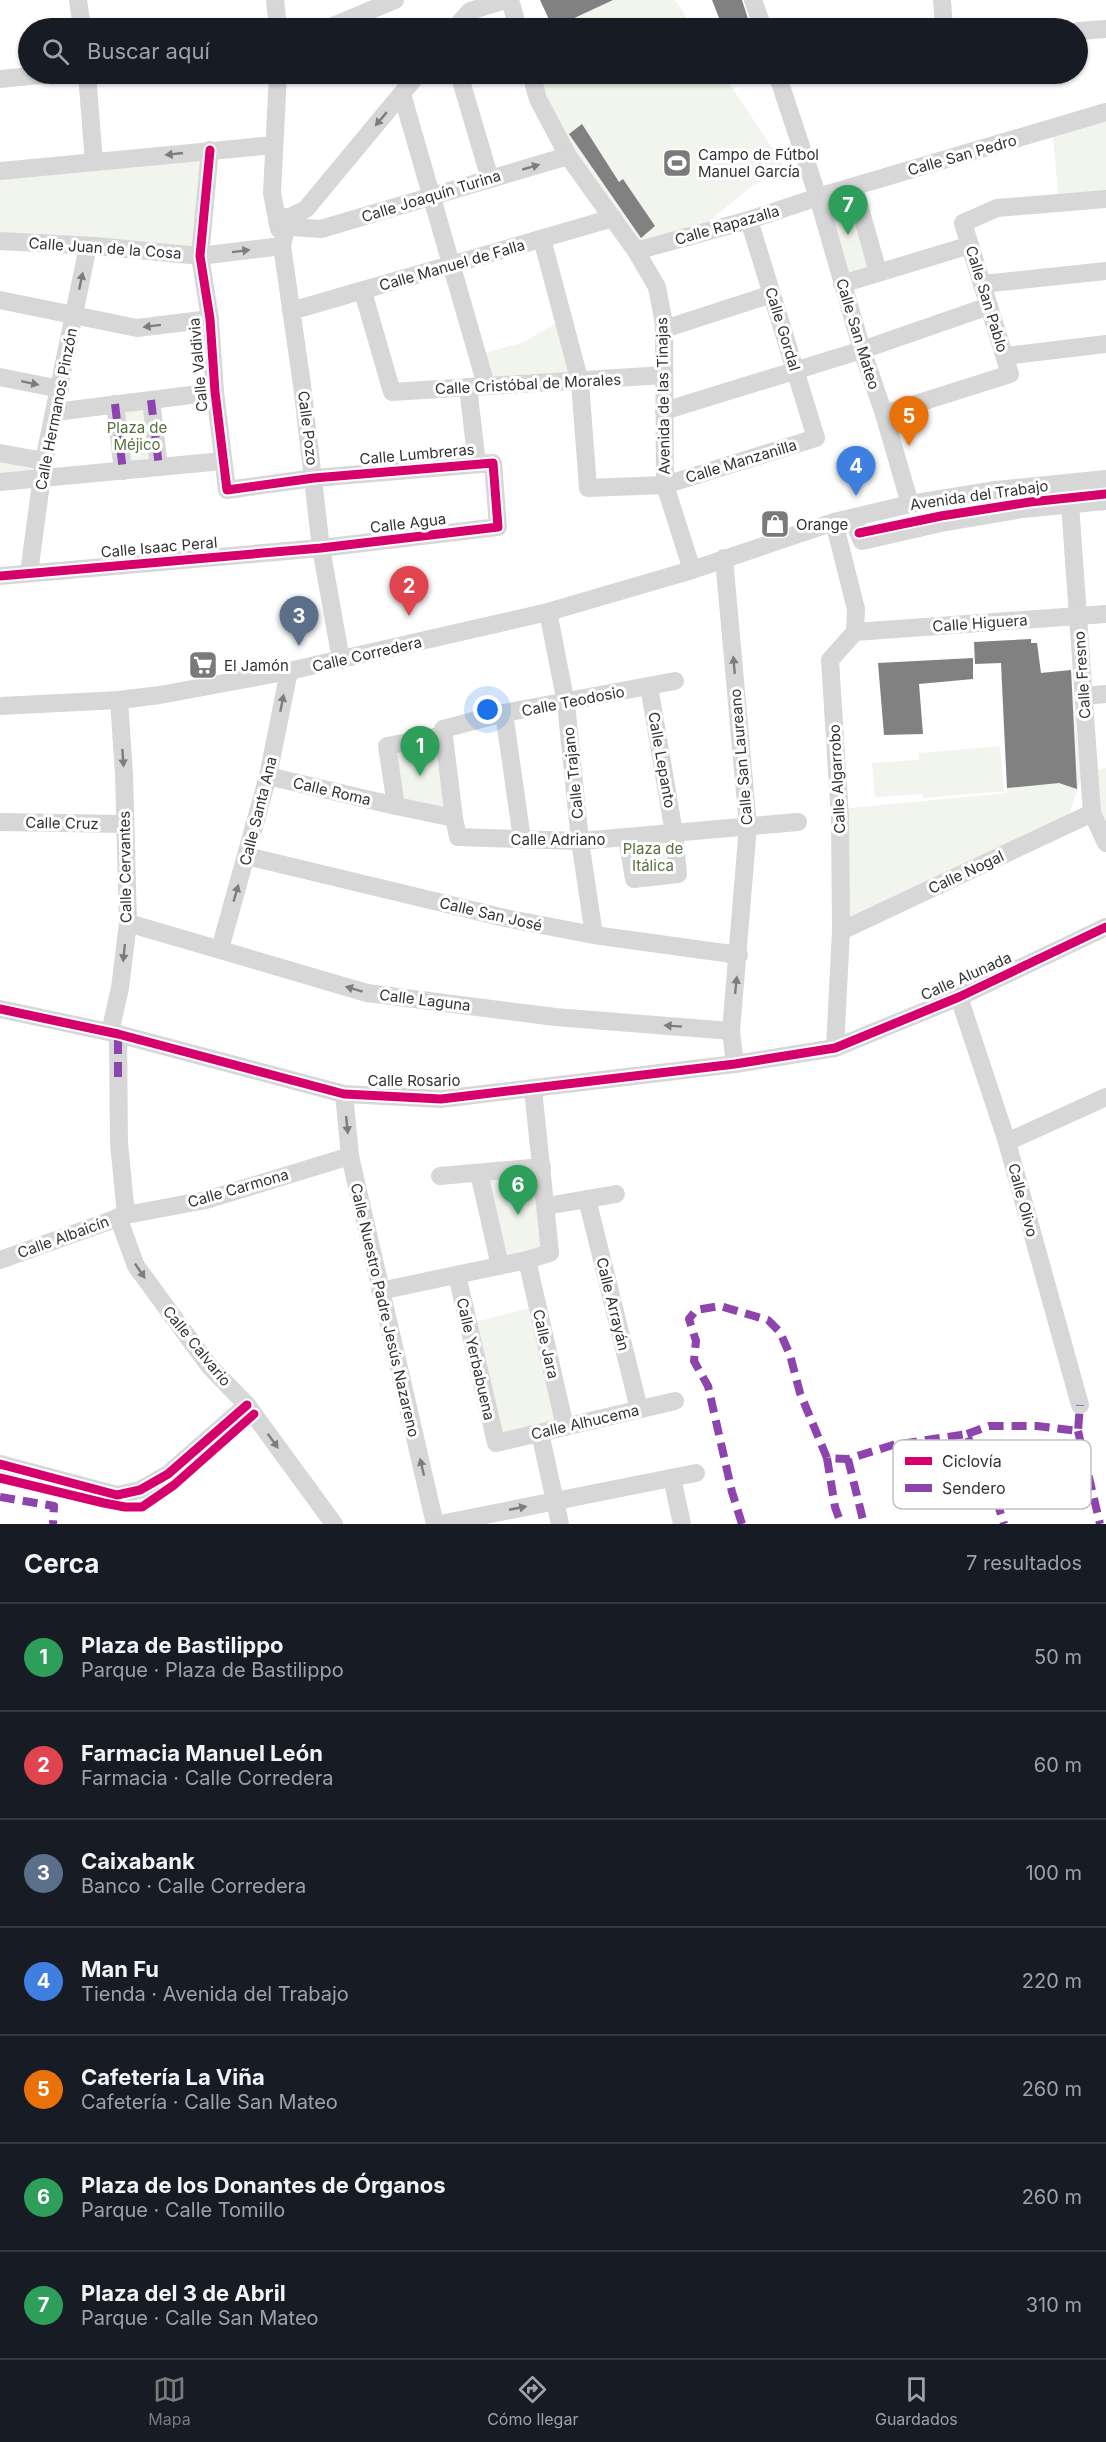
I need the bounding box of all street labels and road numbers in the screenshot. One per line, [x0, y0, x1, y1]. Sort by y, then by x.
street label: Calle San Pedro [905, 130, 1019, 180]
street label: Calle Joaquín Turina [359, 166, 503, 226]
street label: Calle Rapazalla [673, 201, 781, 249]
street label: Calle Juan de la Cosa [28, 233, 182, 263]
street label: Calle Manuel de Falla [377, 235, 527, 295]
street label: Calle San Pablo [962, 243, 1012, 355]
street label: Calle San Mateo [832, 276, 884, 392]
street label: Calle Gordal [761, 285, 805, 373]
street label: Calle Valdivia [184, 317, 212, 413]
street label: Avenida de las Tinajas [652, 317, 674, 475]
street label: Calle Hermanos Pinzón [31, 326, 81, 492]
street label: Calle Cristóbal de Morales [434, 370, 622, 398]
street label: Calle Pozo [294, 390, 322, 466]
street label: Calle Manzanilla [683, 435, 799, 487]
street label: Calle Lumbreras [359, 439, 475, 468]
street label: Avenida del Trabajo [909, 476, 1049, 514]
street label: Calle Agua [369, 509, 447, 537]
street label: Calle Isaac Peral [100, 532, 218, 562]
street label: Calle Higuera [932, 610, 1028, 636]
street label: Calle Fresno [1069, 630, 1095, 720]
street label: Calle Corredera [310, 632, 424, 676]
street label: Calle Teodosio [520, 682, 626, 720]
street label: Calle San Laureano [726, 688, 756, 826]
street label: Calle Lepanto [644, 710, 680, 810]
street label: Calle Algarrobo [825, 724, 849, 834]
street label: Calle Trajano [559, 726, 587, 820]
street label: Calle Santa Ana [235, 754, 281, 868]
street label: Calle Roma [291, 773, 373, 809]
street label: Calle Cervantes [115, 811, 135, 923]
street label: Calle Cruz [25, 813, 99, 833]
street label: Calle Adriano [511, 830, 605, 849]
street label: Calle Nogal [925, 846, 1007, 898]
street label: Calle San José [438, 893, 544, 935]
street label: Calle Alunada [918, 948, 1014, 1004]
street label: Calle Laguna [378, 985, 472, 1015]
street label: Calle Rosario [368, 1071, 460, 1090]
street label: Calle Olivo [1004, 1161, 1042, 1239]
street label: Calle Carmona [185, 1164, 291, 1212]
street label: Calle Nuestro Padre Jesús Nazareno [346, 1181, 424, 1439]
street label: Calle Albaicín [15, 1212, 111, 1262]
street label: Calle Arrayán [592, 1255, 634, 1353]
street label: Calle Yerbabuena [453, 1296, 499, 1422]
street label: Calle Calvario [159, 1302, 235, 1390]
street label: Calle Jara [529, 1307, 563, 1381]
street label: Calle Alhucema [529, 1400, 641, 1444]

